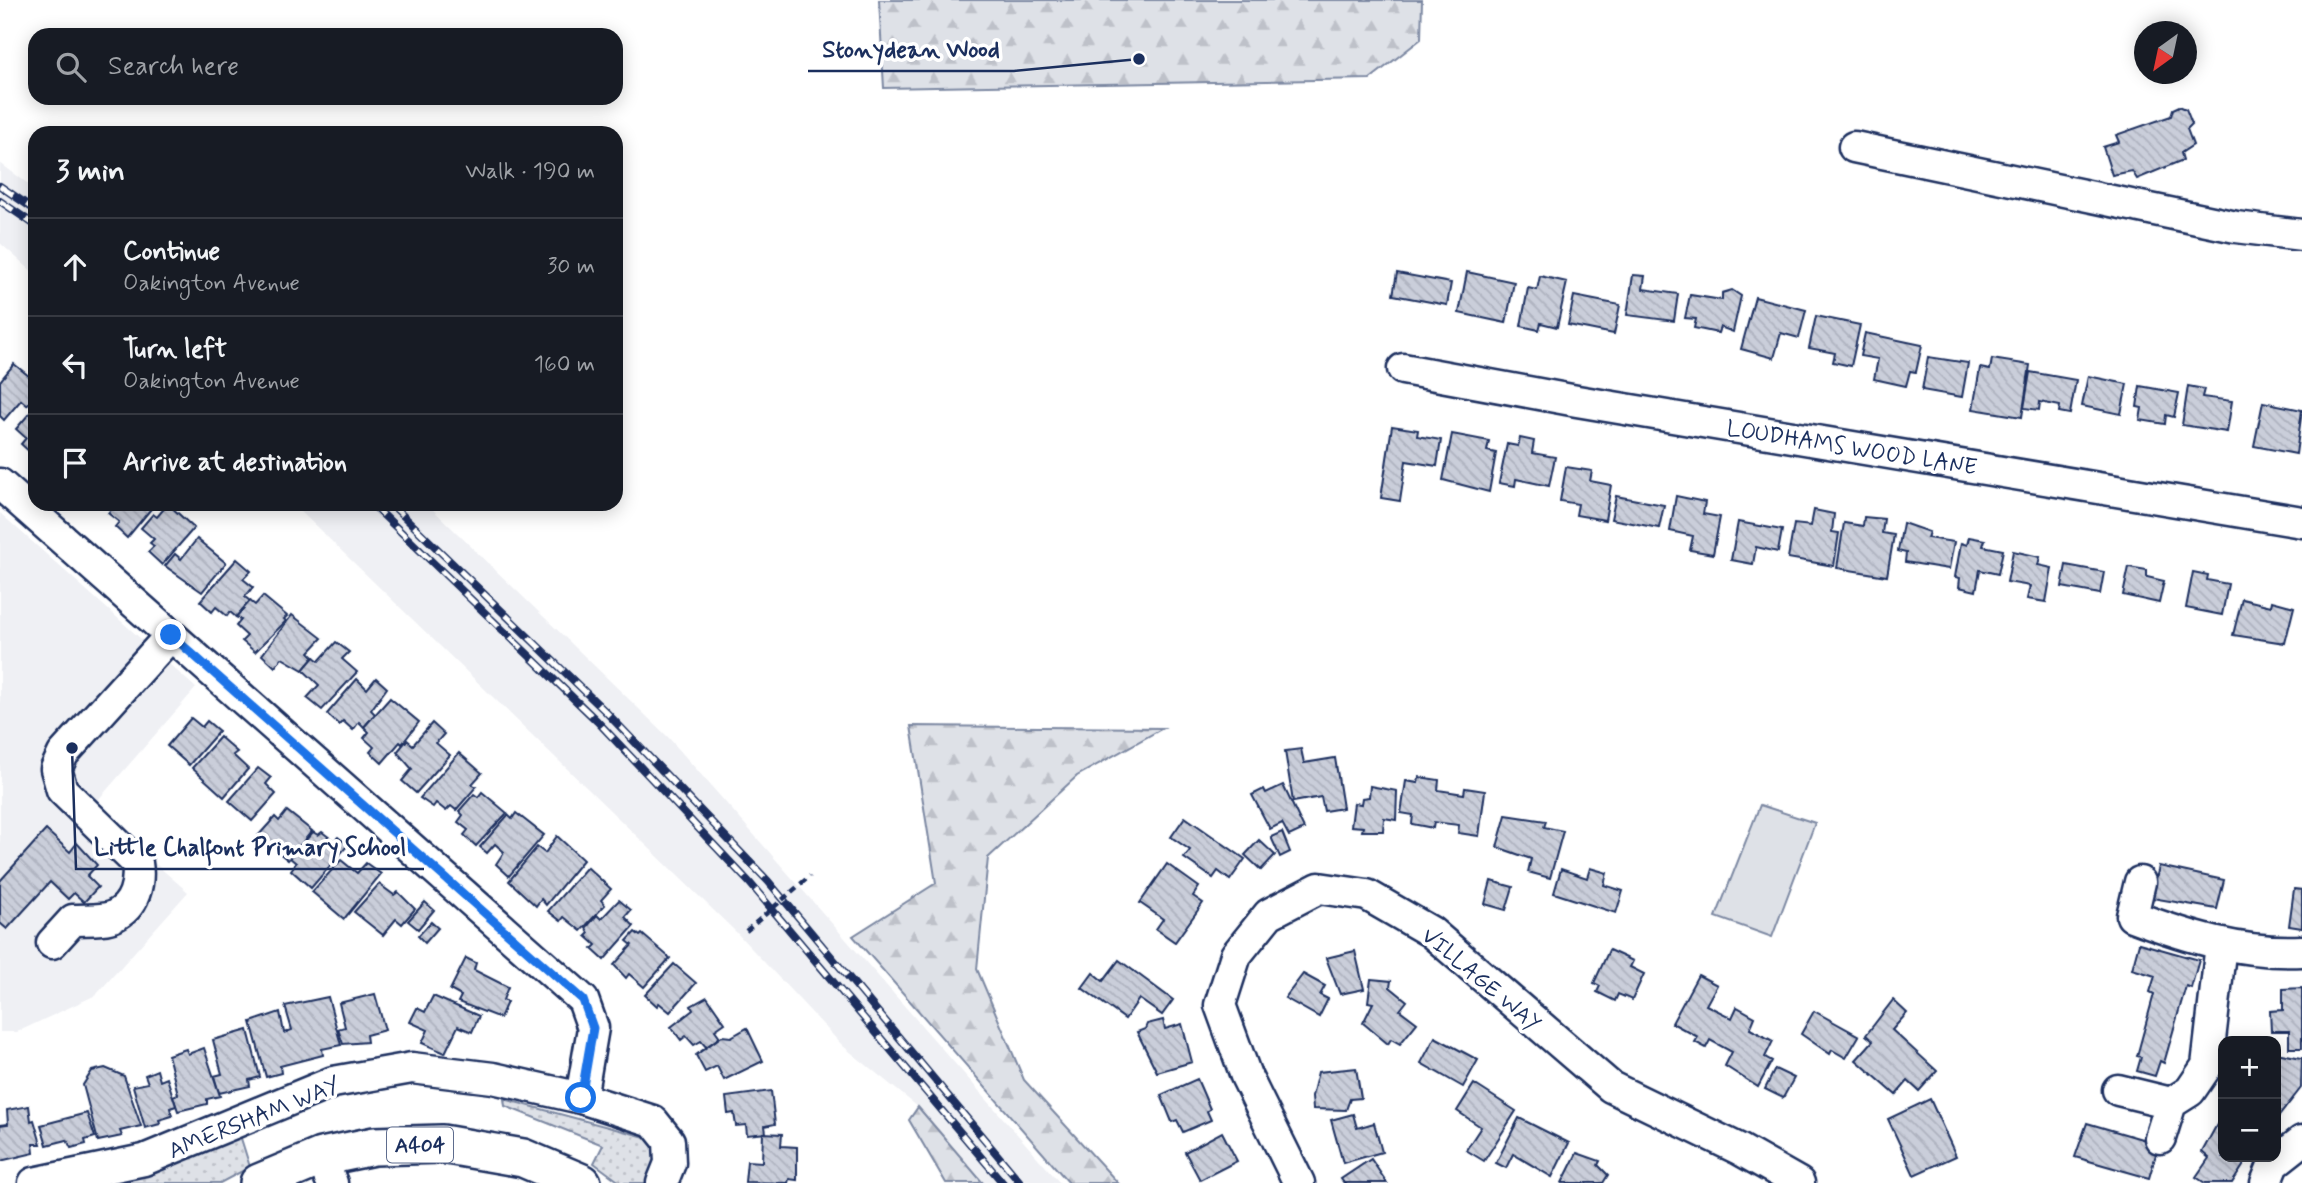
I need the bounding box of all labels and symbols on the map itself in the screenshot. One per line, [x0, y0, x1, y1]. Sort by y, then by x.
north arrow [2134, 21, 2197, 84]
callout: Stonydean Wood [808, 26, 1014, 71]
text: Stonydean Wood [822, 35, 1000, 66]
street label: LOUDHAMS WOOD LANE [1724, 414, 1979, 484]
route end [155, 619, 186, 650]
callout: Little Chalfont Primary School [76, 824, 424, 869]
text: Little Chalfont Primary School [94, 833, 406, 866]
street label: VILLAGE WAY [1415, 922, 1547, 1040]
street label: AMERSHAM WAY [164, 1071, 345, 1167]
route start [565, 1082, 596, 1113]
road number: A404 [387, 1128, 453, 1162]

